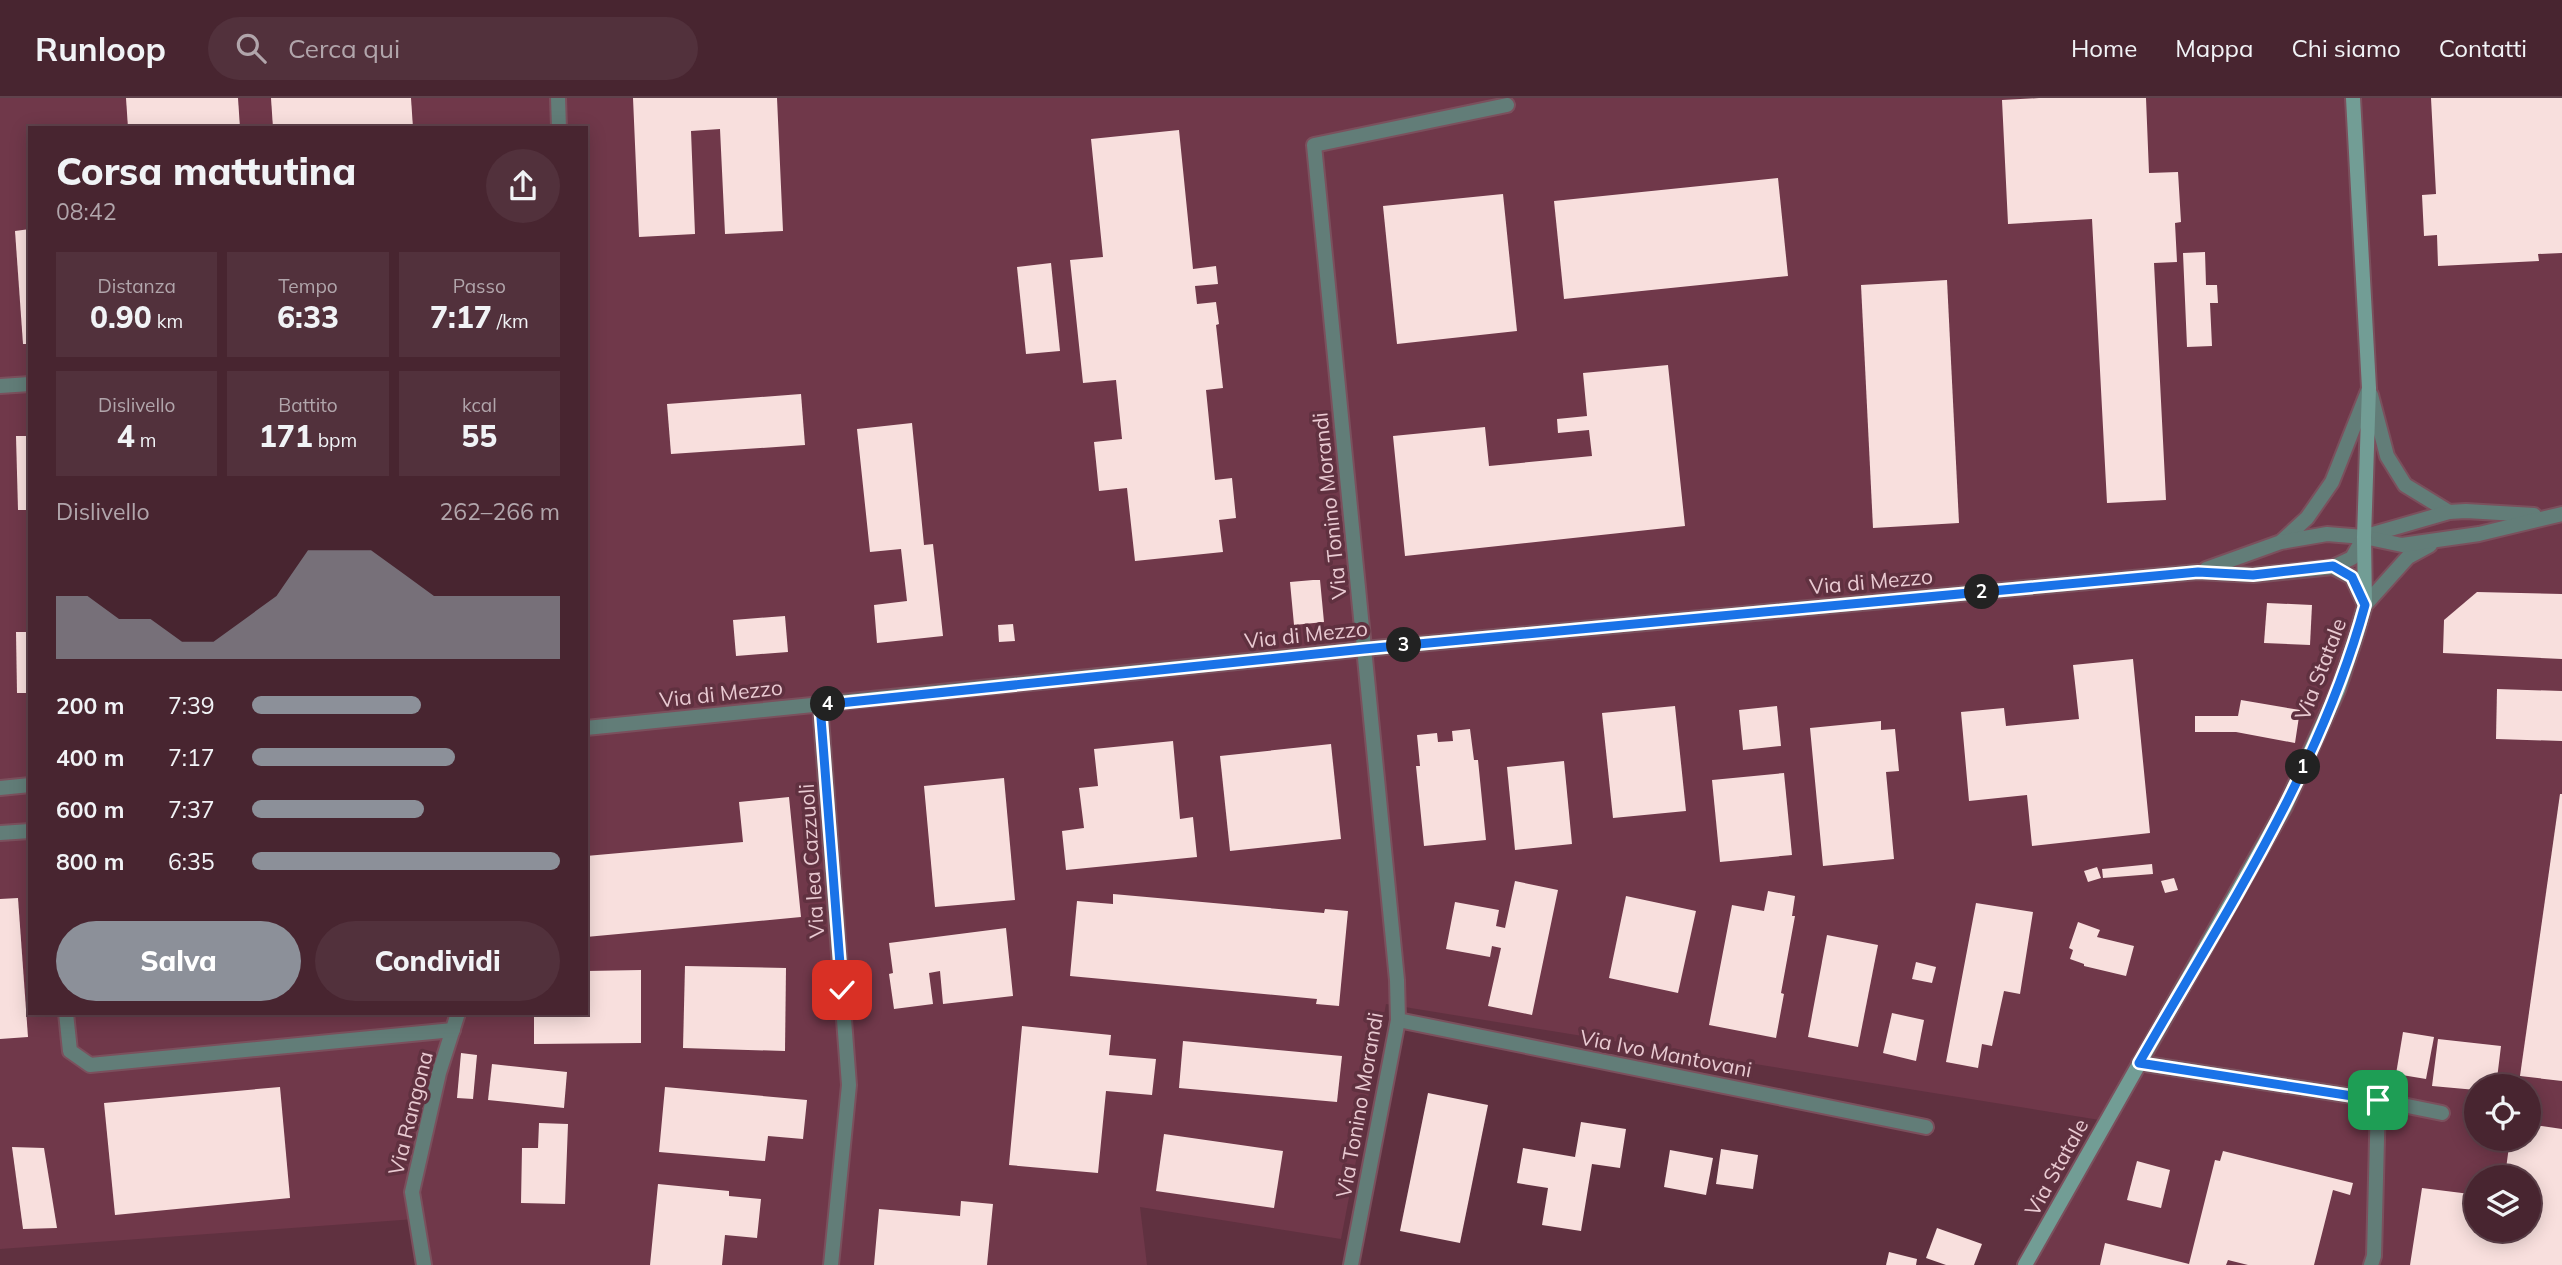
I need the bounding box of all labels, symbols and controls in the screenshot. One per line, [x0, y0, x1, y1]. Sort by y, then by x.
search box [208, 17, 698, 80]
text: Runloop [35, 28, 166, 69]
icon: search [232, 29, 270, 67]
text: Cerca qui [288, 32, 400, 65]
text: Home [2071, 33, 2137, 63]
text: Mappa [2175, 33, 2253, 63]
text: Chi siamo [2291, 33, 2401, 63]
text: Contatti [2439, 33, 2527, 63]
text: Corsa mattutina [56, 147, 356, 195]
button: share [486, 149, 560, 223]
text: 08:42 [56, 197, 116, 226]
text: Distanza [97, 274, 176, 298]
text: Tempo [278, 274, 338, 298]
text: Passo [453, 274, 506, 298]
text: 0.90 [90, 298, 152, 336]
text: 6:33 [277, 298, 339, 336]
text: 7:17 [430, 298, 492, 336]
text: km [152, 309, 183, 333]
text: /km [492, 309, 529, 333]
text: Dislivello [98, 393, 175, 417]
text: Battito [278, 393, 338, 417]
text: kcal [462, 393, 497, 417]
street label: Via Tonino Morandi [1306, 411, 1352, 601]
text: 4 [117, 417, 135, 455]
text: 171 [259, 417, 313, 455]
text: 55 [461, 417, 497, 455]
text: m [135, 428, 156, 452]
text: bpm [313, 428, 357, 452]
text: Dislivello [56, 497, 150, 526]
text: 262–266 m [439, 497, 560, 526]
street label: Via di Mezzo [1808, 563, 1934, 599]
pin: 2 [1965, 574, 2000, 610]
text: 2 [1976, 579, 1987, 603]
street label: Via Statale [2289, 614, 2351, 724]
street label: Via di Mezzo [1243, 615, 1369, 653]
pin: 3 [1386, 628, 1422, 662]
text: 3 [1398, 632, 1409, 656]
street label: Via di Mezzo [658, 674, 784, 712]
pin: 4 [810, 686, 846, 722]
text: 200 m [56, 691, 124, 720]
text: 7:39 [168, 691, 215, 720]
text: 4 [822, 691, 833, 715]
text: 400 m [56, 743, 124, 772]
text: 7:17 [168, 743, 215, 772]
pin: 1 [2286, 750, 2320, 784]
text: 1 [2297, 754, 2308, 778]
street label: Via lea Cazzuoli [793, 783, 829, 939]
text: 600 m [56, 795, 124, 824]
text: 7:37 [168, 795, 215, 824]
text: 800 m [56, 847, 124, 876]
text: 6:35 [168, 847, 215, 876]
button: Salva [56, 921, 301, 1001]
button: Condividi [315, 921, 560, 1001]
pin [812, 960, 872, 1020]
icon: check [823, 971, 861, 1009]
street label: Via Tonino Morandi [1330, 1010, 1388, 1200]
street label: Via Ivo Mantovani [1578, 1024, 1754, 1082]
street label: Via Rangona [382, 1048, 438, 1178]
pin [2348, 1070, 2408, 1130]
map controls [2464, 1074, 2541, 1242]
button: locate [2464, 1074, 2541, 1151]
icon: arrive [2359, 1081, 2397, 1119]
street label: Via Statale [2019, 1114, 2093, 1220]
button: layers [2464, 1165, 2541, 1242]

